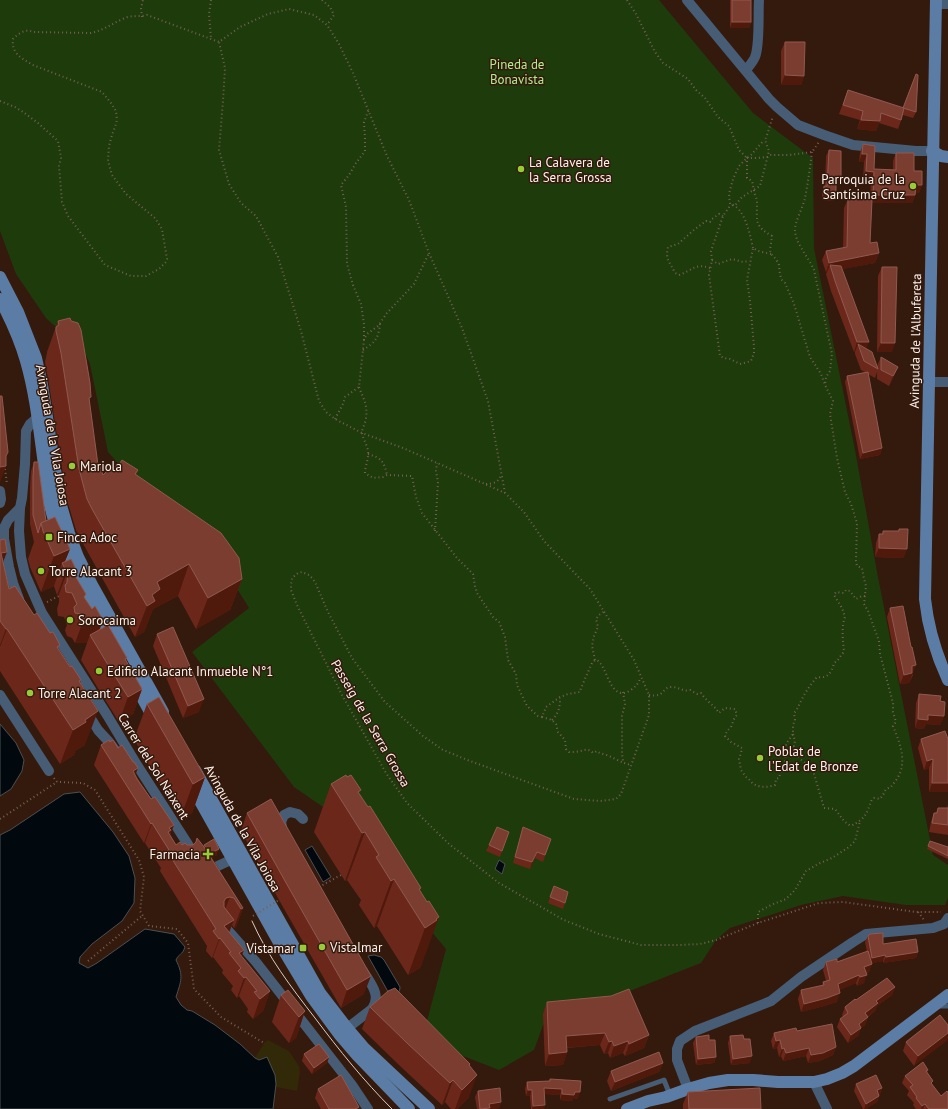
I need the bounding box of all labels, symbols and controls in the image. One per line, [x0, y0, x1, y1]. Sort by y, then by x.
park label: Pineda de Bonavista [490, 56, 544, 88]
place label: La Calavera de la Serra Grossa [529, 154, 612, 186]
marker: La Calavera de la Serra Grossa [516, 164, 526, 174]
place label: Parroquia de la Santísima Cruz [821, 171, 905, 203]
marker: Parroquia de la Santísima Cruz [908, 181, 918, 191]
street label: Avinguda de l'Albufereta [906, 273, 925, 409]
street label: Avinguda de la Vila Joiosa [32, 363, 73, 507]
place label: Mariola [80, 458, 122, 475]
marker: Mariola [67, 461, 77, 471]
place label: Finca Adoc [57, 529, 117, 546]
marker: Finca Adoc [44, 532, 54, 542]
place label: Torre Alacant 3 [49, 563, 132, 580]
marker: Torre Alacant 3 [36, 566, 46, 576]
place label: Sorocaima [78, 612, 136, 629]
marker: Sorocaima [65, 615, 75, 625]
street label: Passeig de la Serra Grossa [327, 656, 414, 790]
place label: Edificio Alacant Inmueble N°1 [107, 663, 273, 680]
marker: Edificio Alacant Inmueble N°1 [94, 666, 104, 676]
place label: Torre Alacant 2 [38, 685, 121, 702]
marker: Torre Alacant 2 [25, 688, 35, 698]
street label: Carrer del Sol Naixent [114, 710, 193, 823]
place label: Poblat de l'Edat de Bronze [768, 743, 858, 775]
marker: Poblat de l'Edat de Bronze [755, 753, 765, 763]
street label: Avinguda de la Vila Joiosa [200, 762, 285, 895]
place label: Farmacia [150, 846, 200, 863]
marker: Farmacia [203, 849, 213, 859]
place label: Vistalmar [329, 939, 383, 956]
place label: Vistamar [245, 940, 296, 957]
marker: Vistalmar [317, 942, 327, 952]
marker: Vistamar [298, 943, 308, 953]

